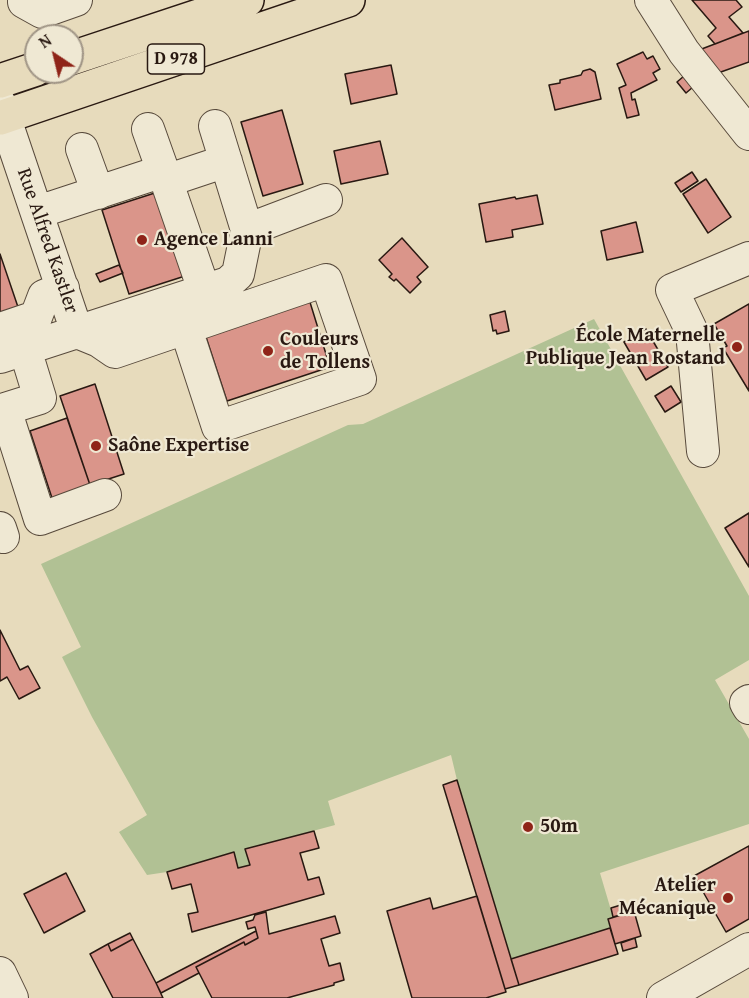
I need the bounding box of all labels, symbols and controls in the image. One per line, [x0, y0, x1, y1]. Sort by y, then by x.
north arrow [24, 24, 84, 84]
text: N [34, 28, 56, 54]
road number: D 978 [148, 44, 204, 74]
street label: Rue Alfred Kastler [11, 165, 83, 317]
place label: Agence Lanni [154, 228, 273, 252]
marker: Agence Lanni [135, 233, 149, 247]
place label: École Maternelle Publique Jean Rostand [526, 324, 725, 371]
place label: Couleurs de Tollens [280, 328, 370, 375]
marker: École Maternelle Publique Jean Rostand [730, 340, 744, 354]
marker: Couleurs de Tollens [261, 344, 275, 358]
place label: Saône Expertise [108, 434, 249, 458]
marker: Saône Expertise [89, 439, 103, 453]
place label: 50m [540, 815, 578, 839]
marker: 50m [521, 820, 535, 834]
place label: Atelier Mécanique [619, 874, 716, 921]
marker: Atelier Mécanique [721, 891, 735, 905]

